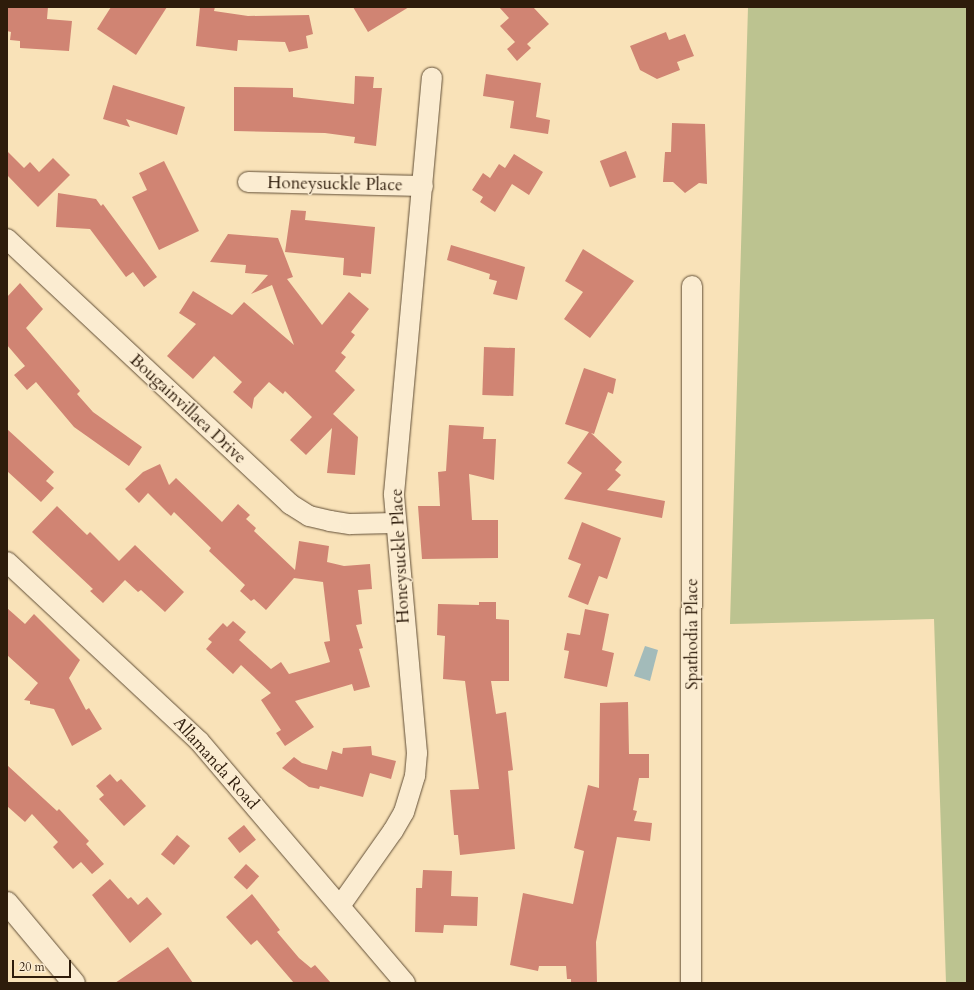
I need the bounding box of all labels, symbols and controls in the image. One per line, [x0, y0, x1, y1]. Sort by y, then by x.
street label: Honeysuckle Place [267, 173, 403, 195]
street label: Bougainvillaea Drive [126, 350, 250, 468]
street label: Honeysuckle Place [386, 488, 414, 624]
street label: Spathodia Place [682, 578, 702, 690]
street label: Allamanda Road [169, 712, 263, 814]
scale bar [14, 952, 73, 978]
text: 20 m [19, 959, 45, 975]

